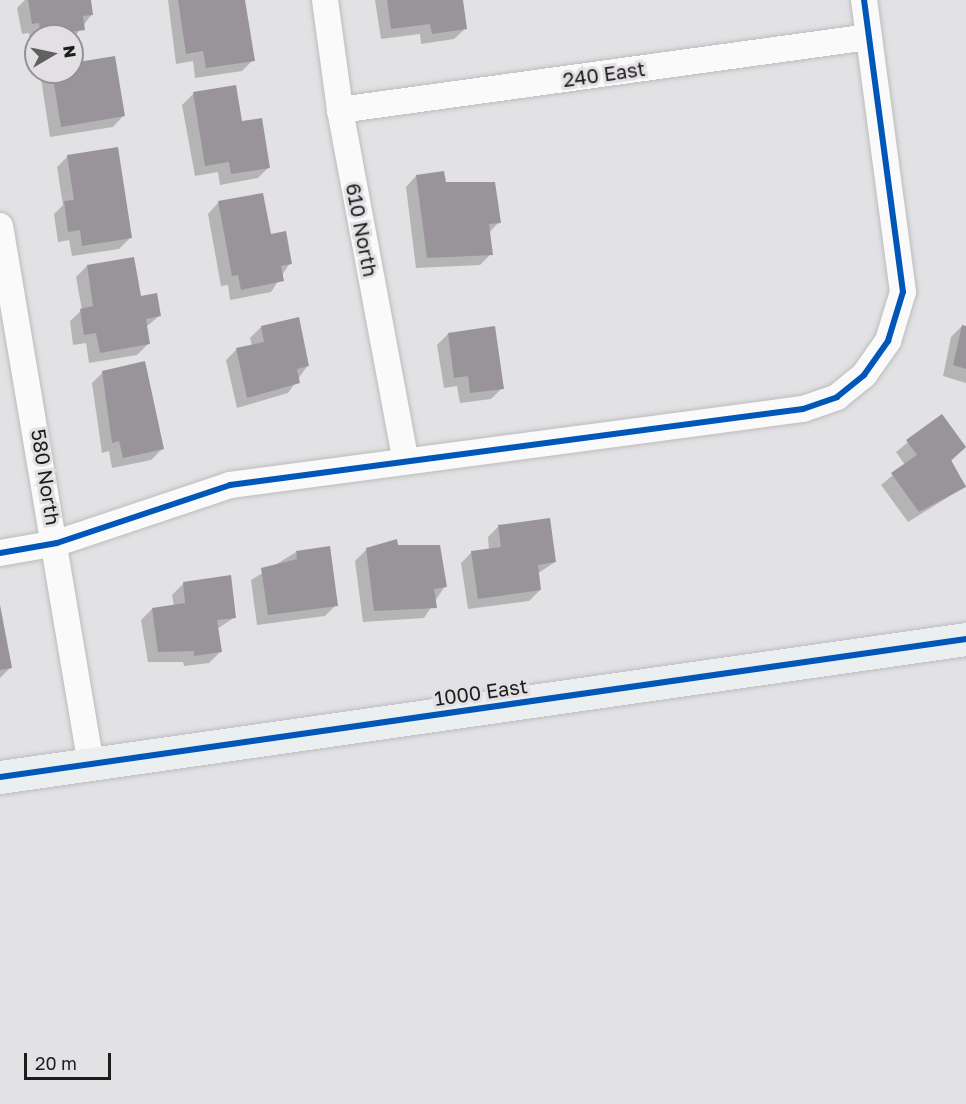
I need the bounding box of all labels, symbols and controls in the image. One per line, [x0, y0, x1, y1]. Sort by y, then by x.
north arrow [24, 24, 84, 84]
text: N [59, 44, 81, 59]
street label: 240 East [561, 56, 647, 92]
street label: 610 North [341, 181, 383, 279]
street label: 580 North [27, 427, 65, 527]
street label: 1000 East [433, 674, 529, 710]
scale bar [27, 1041, 114, 1079]
text: 20 m [35, 1052, 77, 1074]

